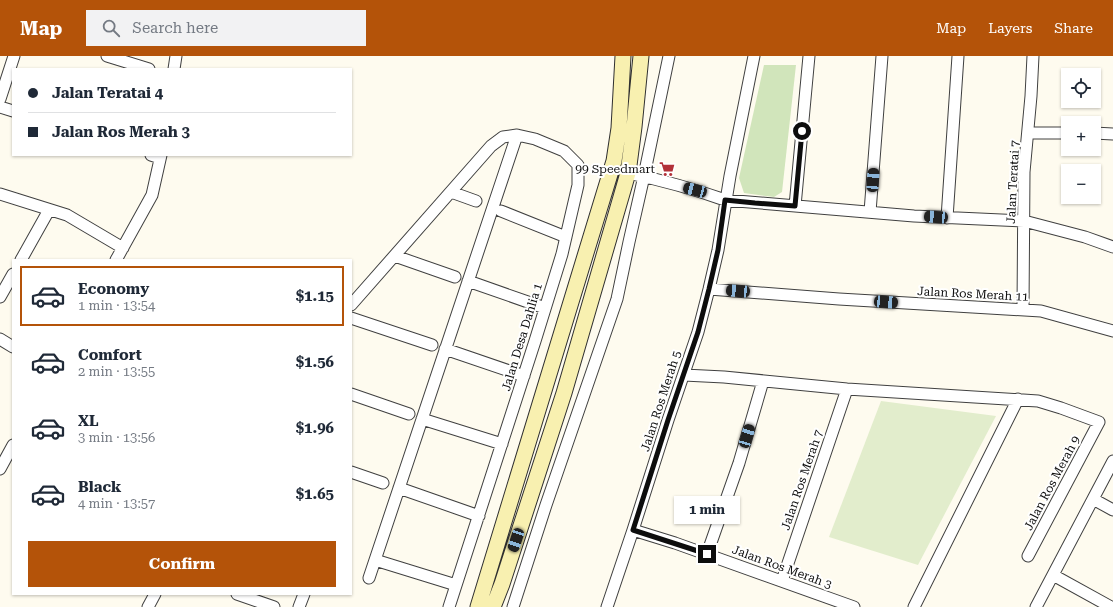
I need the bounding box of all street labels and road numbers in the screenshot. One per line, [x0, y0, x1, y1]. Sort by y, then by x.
street label: Jalan Teratai 7 [1004, 140, 1022, 224]
street label: Jalan Desa Dahlia 1 [499, 281, 545, 393]
street label: Jalan Ros Merah 11 [917, 284, 1029, 304]
street label: Jalan Ros Merah 5 [638, 349, 684, 453]
street label: Jalan Ros Merah 7 [778, 428, 826, 532]
street label: Jalan Ros Merah 9 [1021, 433, 1083, 533]
street label: Jalan Ros Merah 3 [730, 542, 834, 592]

